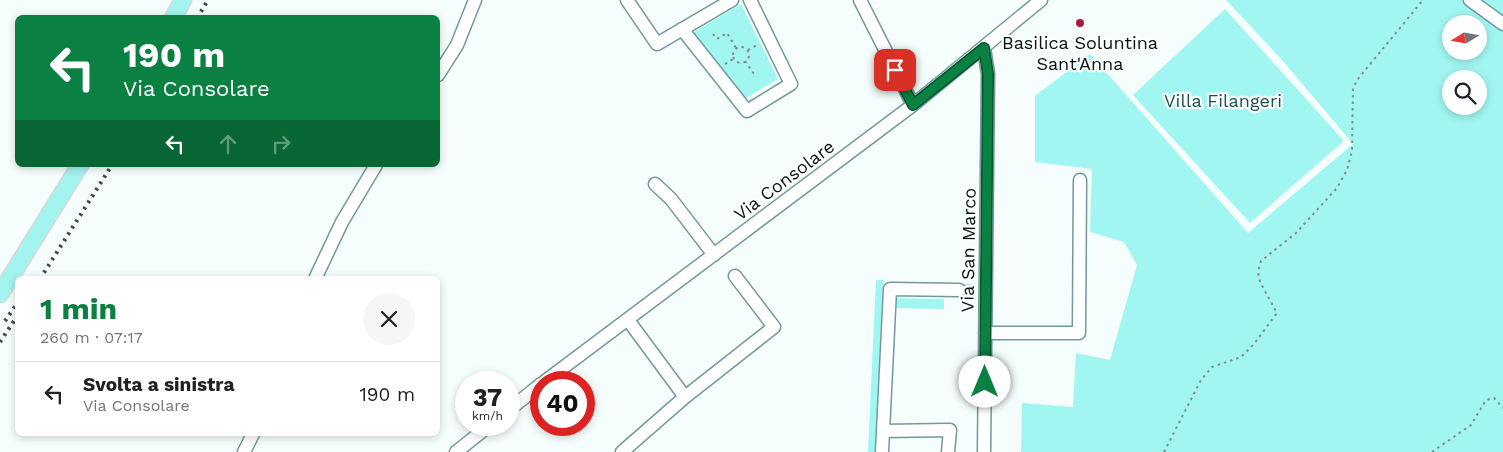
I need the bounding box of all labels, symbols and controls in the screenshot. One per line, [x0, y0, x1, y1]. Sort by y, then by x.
north arrow [1442, 15, 1488, 60]
map controls [1442, 15, 1487, 115]
marker: Basilica Soluntina Sant'Anna [1074, 17, 1086, 29]
place label: Basilica Soluntina Sant'Anna [1002, 32, 1158, 74]
text: 190 m [123, 34, 225, 76]
icon: left [40, 35, 105, 100]
pin [874, 49, 916, 91]
icon: arrive [881, 56, 909, 84]
button: search [1442, 70, 1487, 115]
text: Via Consolare [123, 76, 270, 101]
park label: Villa Filangeri [1164, 90, 1282, 111]
icon: left [161, 130, 189, 158]
icon: ahead [214, 130, 242, 158]
icon: right [267, 130, 295, 158]
street label: Via Consolare [730, 135, 838, 225]
street label: Via San Marco [956, 188, 980, 312]
text: 1 min [40, 291, 117, 326]
button: close [363, 293, 415, 345]
text: 260 m · 07:17 [40, 328, 143, 347]
position arrow [958, 355, 1010, 407]
speed limit sign: 40 [530, 371, 595, 436]
text: Svolta a sinistra [83, 373, 234, 396]
icon: left [40, 380, 68, 408]
text: 190 m [359, 383, 415, 406]
text: 37 [473, 383, 502, 412]
text: Via Consolare [83, 396, 190, 415]
text: km/h [472, 409, 503, 423]

